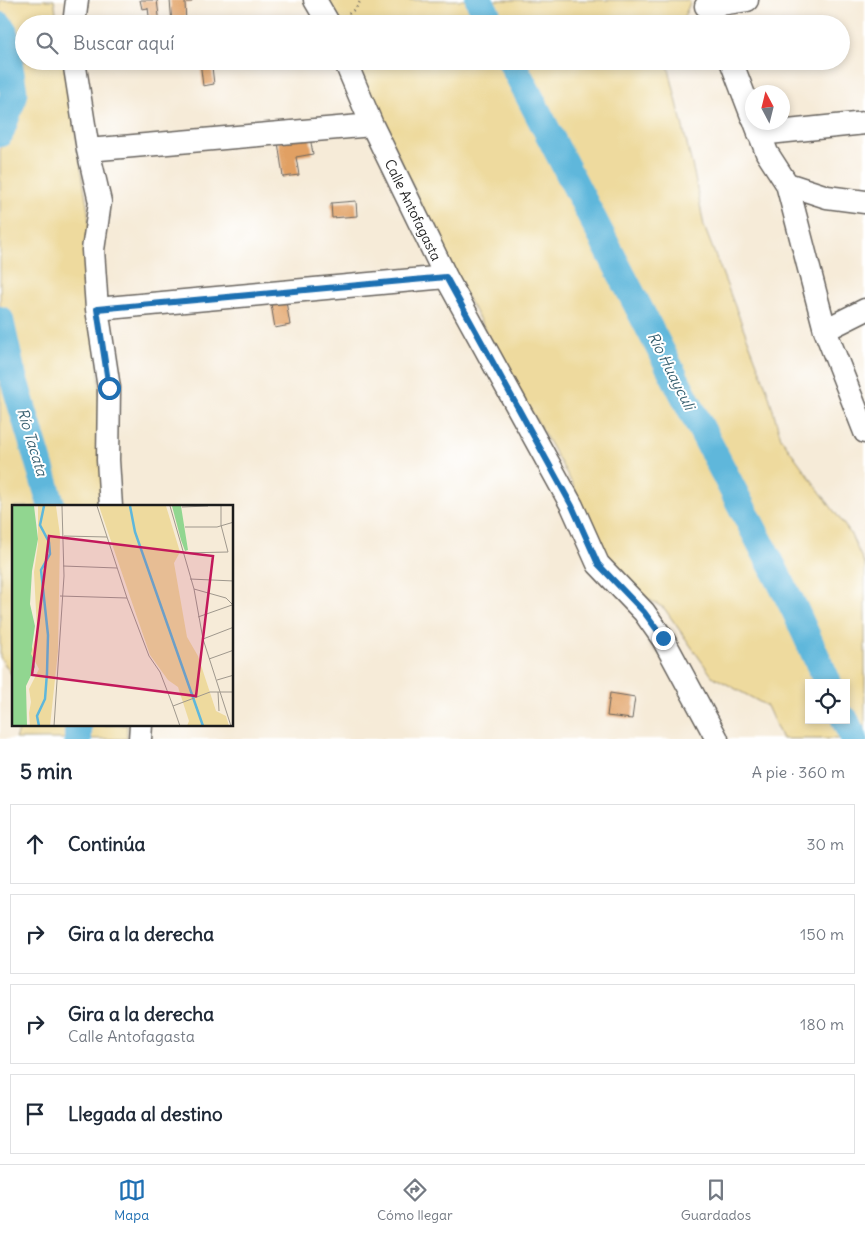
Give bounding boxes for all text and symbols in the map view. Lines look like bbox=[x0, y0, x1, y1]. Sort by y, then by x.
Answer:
search box bbox=[15, 15, 850, 70]
icon: search bbox=[33, 29, 61, 57]
text: Buscar aquí bbox=[73, 31, 174, 55]
north arrow bbox=[745, 85, 790, 130]
street label: Calle Antofagasta bbox=[381, 156, 445, 264]
water label: Río Huayculi bbox=[644, 329, 700, 414]
route start bbox=[98, 377, 121, 400]
water label: Río Tacata bbox=[13, 406, 52, 479]
inset map bbox=[12, 505, 234, 726]
route end bbox=[652, 627, 675, 650]
map controls bbox=[805, 679, 850, 724]
button: locate bbox=[805, 679, 850, 724]
text: 5 min bbox=[20, 758, 72, 785]
text: A pie · 360 m bbox=[752, 762, 845, 782]
icon: ahead bbox=[21, 830, 49, 858]
text: Continúa bbox=[68, 832, 145, 856]
text: 30 m bbox=[807, 834, 844, 854]
icon: right bbox=[21, 920, 49, 948]
text: Gira a la derecha bbox=[68, 922, 214, 946]
text: 150 m bbox=[800, 924, 844, 944]
text: Gira a la derecha bbox=[68, 1002, 214, 1026]
icon: right bbox=[21, 1010, 49, 1038]
text: 180 m bbox=[800, 1014, 844, 1034]
text: Calle Antofagasta bbox=[68, 1026, 195, 1046]
icon: arrive bbox=[21, 1100, 49, 1128]
text: Llegada al destino bbox=[68, 1102, 223, 1126]
tab: Mapa bbox=[114, 1176, 149, 1224]
tab: Cómo llegar bbox=[377, 1176, 453, 1224]
tab: Guardados bbox=[681, 1176, 751, 1224]

